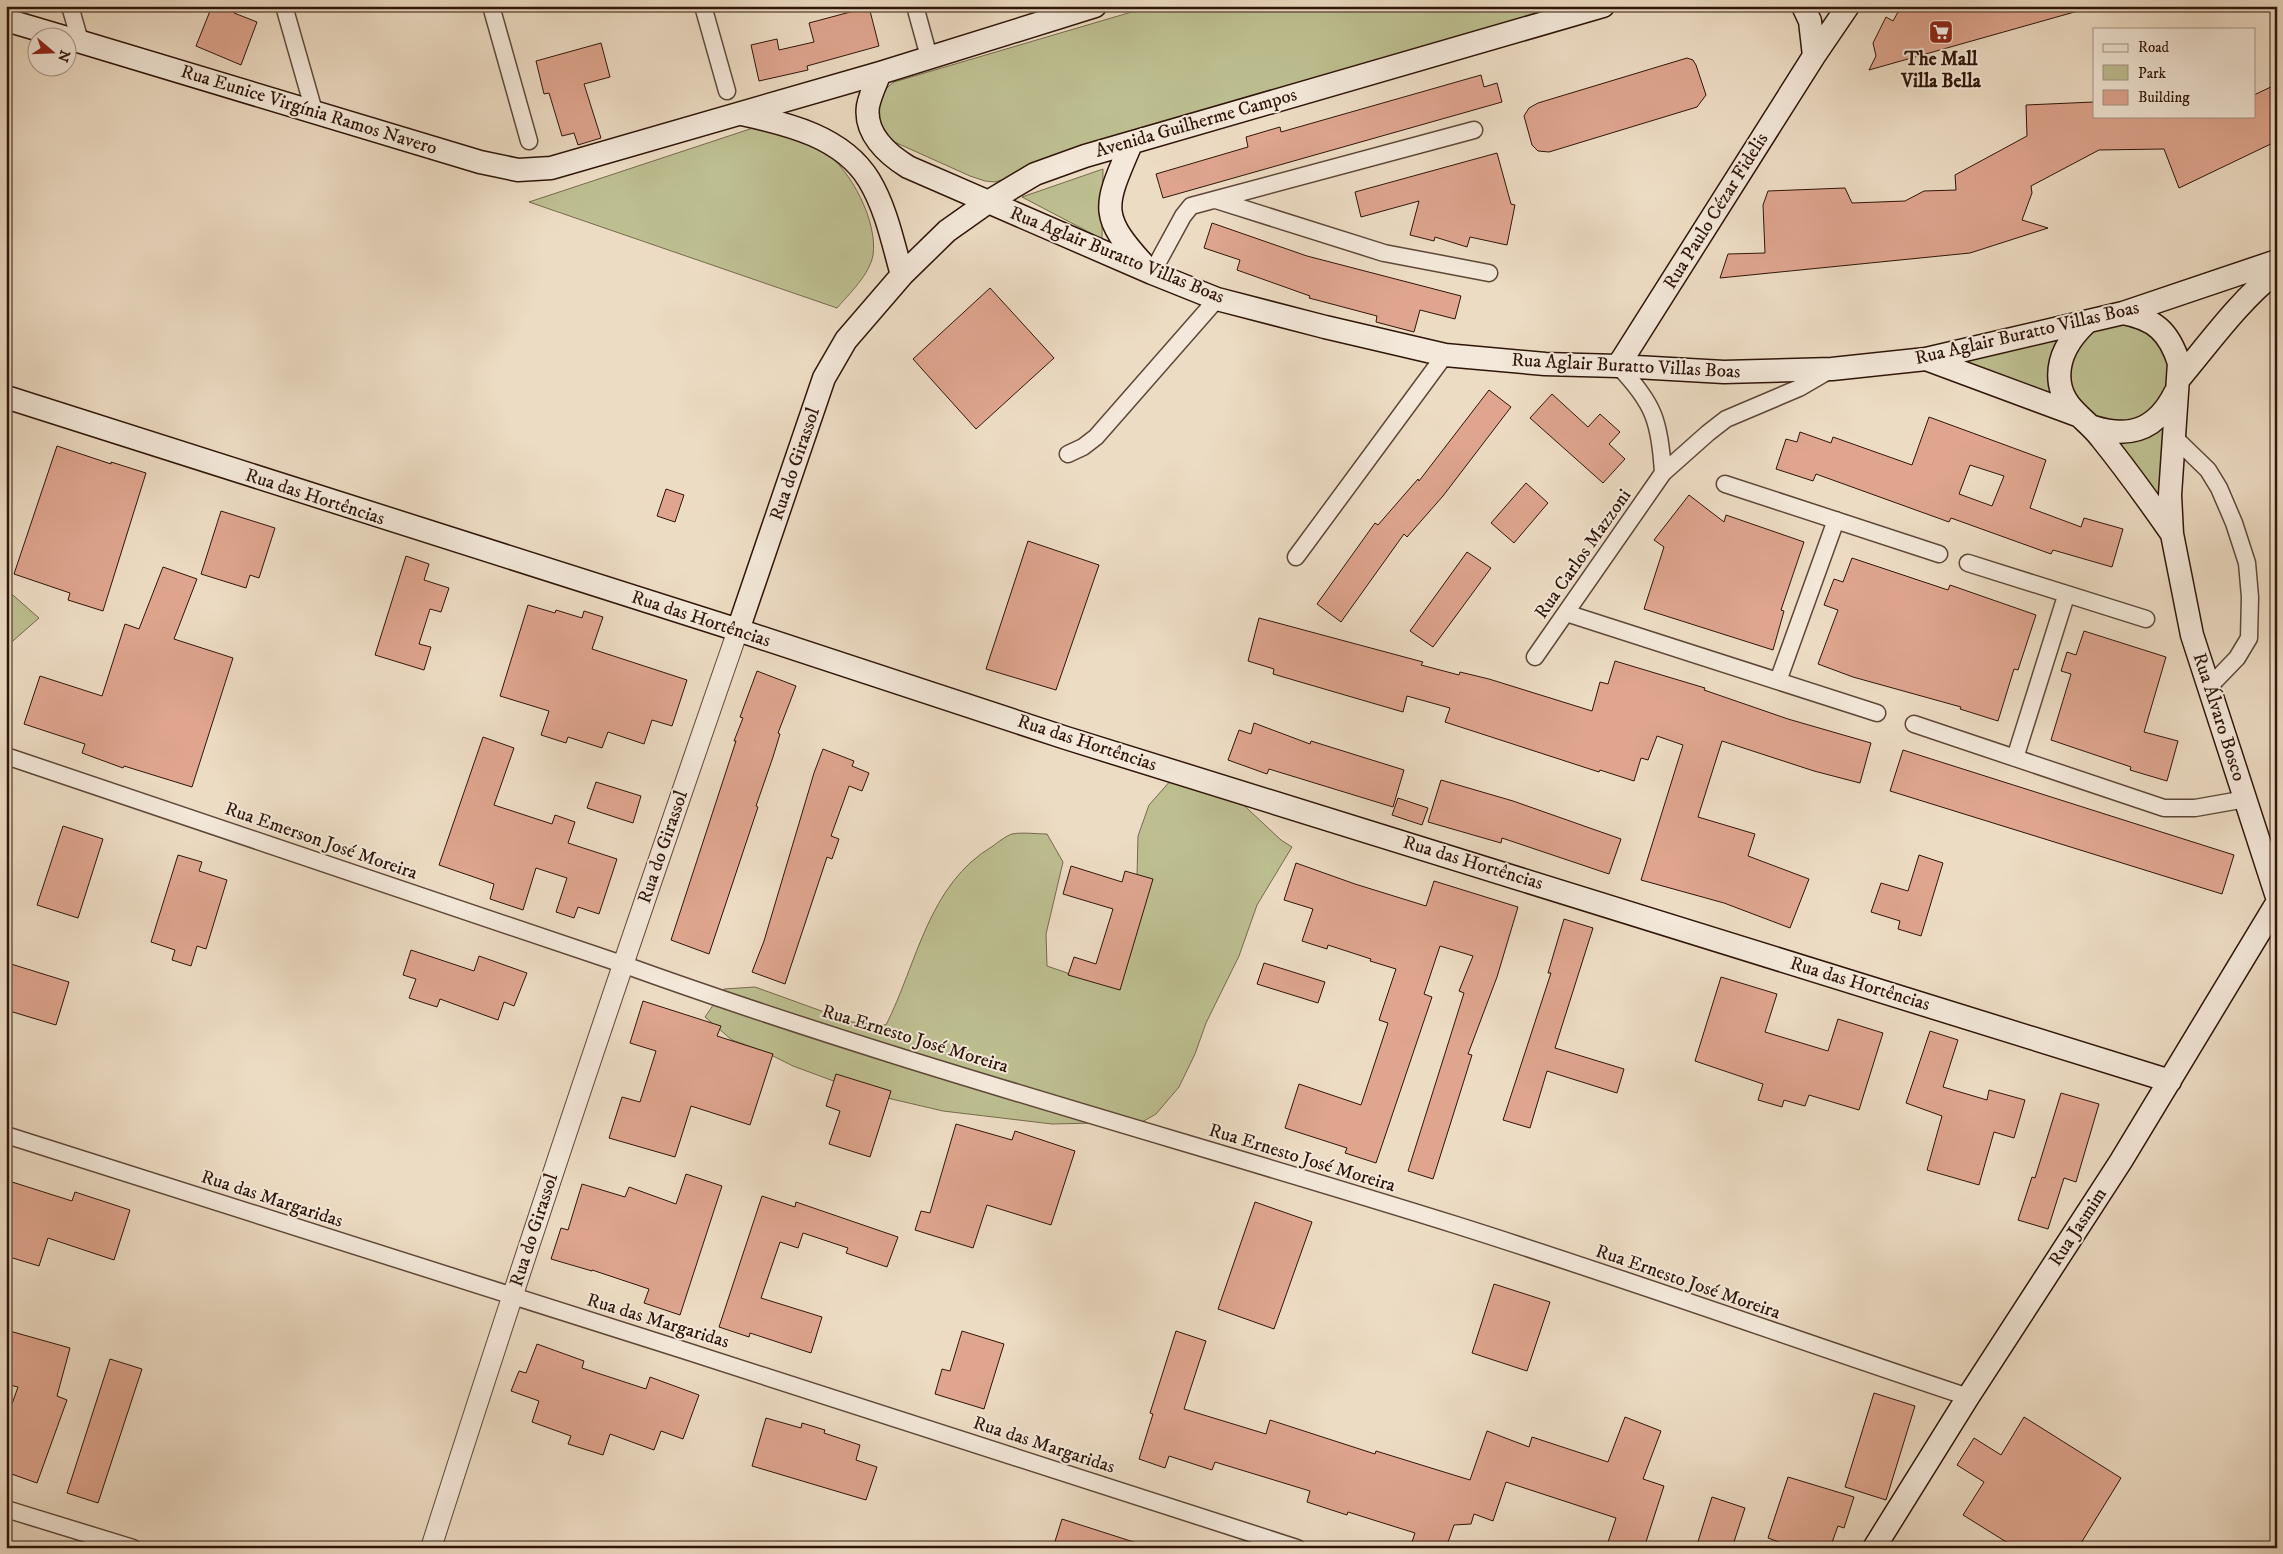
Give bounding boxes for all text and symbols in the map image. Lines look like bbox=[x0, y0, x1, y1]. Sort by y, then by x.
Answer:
supermarket icon: The Mall Villa Bella bbox=[1928, 19, 1954, 45]
north arrow bbox=[28, 28, 78, 78]
legend bbox=[2093, 28, 2256, 118]
text: Road bbox=[2138, 38, 2170, 57]
text: N bbox=[53, 48, 74, 65]
place label: The Mall Villa Bella bbox=[1900, 48, 1982, 93]
street label: Rua Eunice Virgínia Ramos Navero bbox=[178, 60, 440, 160]
text: Park bbox=[2138, 64, 2167, 83]
street label: Avenida Guilherme Campos bbox=[1093, 83, 1299, 163]
text: Building bbox=[2138, 88, 2190, 107]
street label: Rua Paulo Cézar Fidelis bbox=[1659, 129, 1773, 293]
street label: Rua Aglair Buratto Villas Boas bbox=[1006, 201, 1228, 309]
street label: Rua Aglair Buratto Villas Boas bbox=[1913, 296, 2141, 370]
street label: Rua Aglair Buratto Villas Boas bbox=[1511, 349, 1741, 383]
street label: Rua do Girassol bbox=[765, 404, 825, 523]
street label: Rua das Hortências bbox=[242, 464, 388, 530]
street label: Rua Carlos Mazzoni bbox=[1530, 485, 1636, 623]
street label: Rua das Hortências bbox=[628, 586, 774, 652]
street label: Rua Álvaro Bosco bbox=[2187, 649, 2252, 784]
street label: Rua das Hortências bbox=[1014, 710, 1160, 776]
street label: Rua do Girassol bbox=[633, 787, 693, 906]
street label: Rua Emerson José Moreira bbox=[222, 797, 420, 885]
street label: Rua das Hortências bbox=[1400, 831, 1546, 895]
street label: Rua das Hortências bbox=[1787, 952, 1933, 1016]
street label: Rua Ernesto José Moreira bbox=[819, 1000, 1011, 1078]
street label: Rua Ernesto José Moreira bbox=[1206, 1119, 1398, 1197]
street label: Rua das Margaridas bbox=[198, 1165, 346, 1233]
street label: Rua do Girassol bbox=[505, 1170, 563, 1289]
street label: Rua Jasmim bbox=[2044, 1183, 2112, 1271]
street label: Rua Ernesto José Moreira bbox=[1593, 1240, 1783, 1324]
street label: Rua das Margaridas bbox=[584, 1288, 732, 1354]
street label: Rua das Margaridas bbox=[970, 1411, 1118, 1479]

